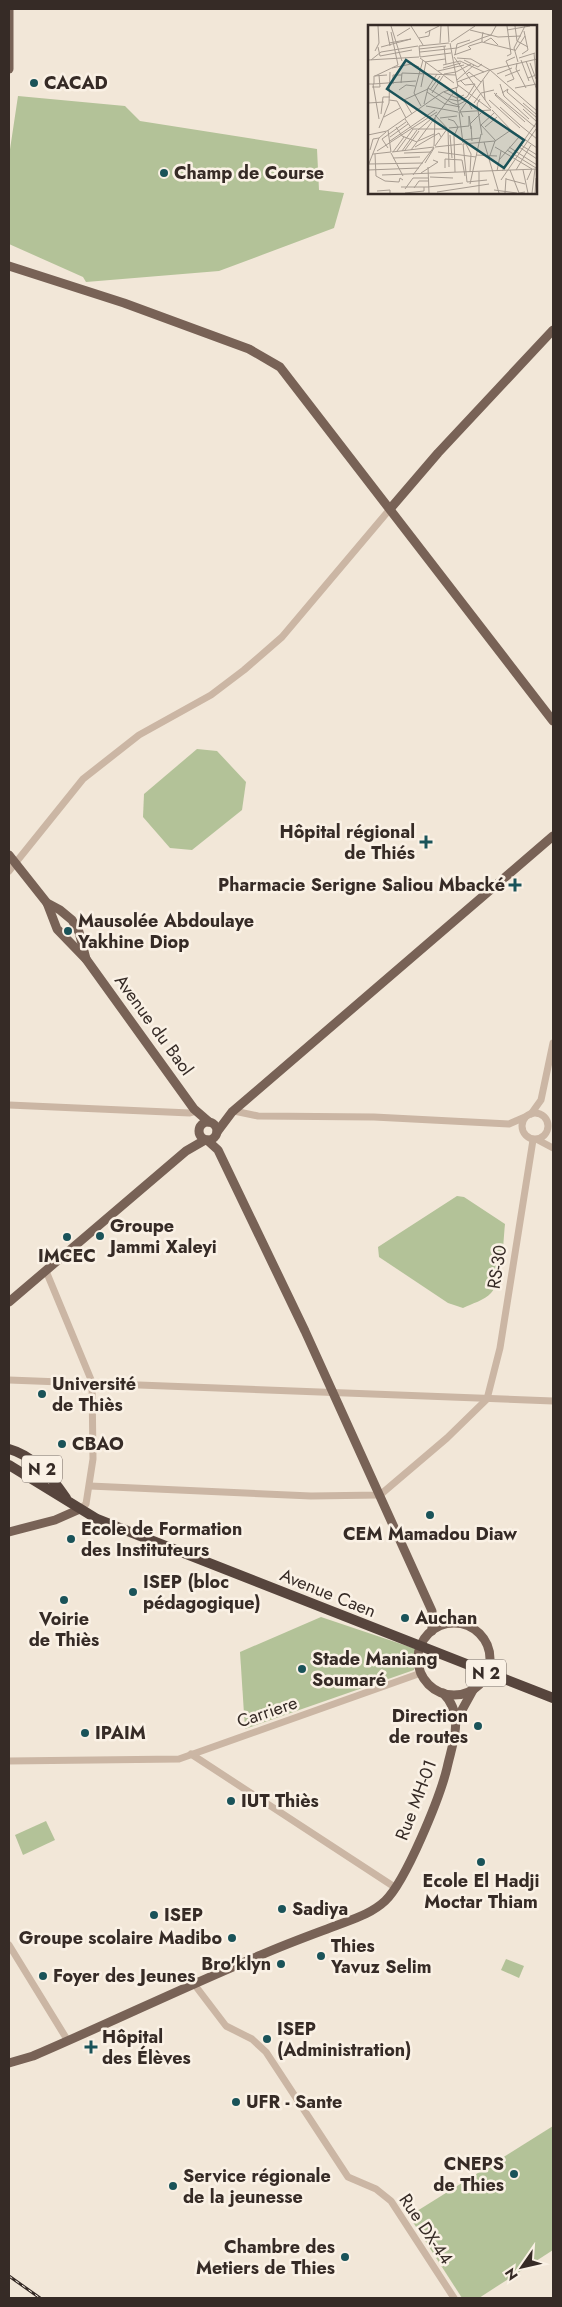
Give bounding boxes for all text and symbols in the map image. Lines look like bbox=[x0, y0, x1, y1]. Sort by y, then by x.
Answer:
inset map bbox=[368, 25, 537, 194]
place label: CACAD bbox=[44, 70, 108, 96]
marker: CACAD bbox=[28, 77, 40, 89]
place label: Champ de Course bbox=[174, 160, 324, 186]
marker: Champ de Course bbox=[158, 167, 170, 179]
place label: Hôpital régional de Thiés bbox=[280, 819, 415, 866]
marker: Hôpital régional de Thiés bbox=[419, 835, 433, 849]
place label: Pharmacie Serigne Saliou Mbacké bbox=[218, 872, 505, 898]
marker: Pharmacie Serigne Saliou Mbacké bbox=[509, 879, 521, 891]
place label: Mausolée Abdoulaye Yakhine Diop bbox=[77, 908, 254, 955]
marker: Mausolée Abdoulaye Yakhine Diop bbox=[62, 925, 74, 937]
street label: Avenue du Baol bbox=[108, 969, 200, 1081]
place label: Groupe Jammi Xaleyi bbox=[107, 1213, 217, 1260]
marker: Groupe Jammi Xaleyi bbox=[94, 1230, 106, 1242]
marker: IMCEC bbox=[61, 1231, 73, 1243]
place label: IMCEC bbox=[38, 1243, 96, 1269]
street label: RS-30 bbox=[481, 1243, 513, 1291]
place label: Université de Thiès bbox=[52, 1371, 136, 1418]
marker: Université de Thiès bbox=[36, 1388, 48, 1400]
place label: CBAO bbox=[72, 1431, 124, 1457]
marker: CBAO bbox=[56, 1438, 68, 1450]
road number: N 2 bbox=[22, 1456, 62, 1482]
marker: CEM Mamadou Diaw bbox=[424, 1509, 436, 1521]
place label: Ecole de Formation des Instituteurs bbox=[81, 1516, 242, 1563]
place label: CEM Mamadou Diaw bbox=[343, 1521, 517, 1547]
marker: Ecole de Formation des Instituteurs bbox=[65, 1533, 77, 1545]
street label: Avenue Caen bbox=[276, 1562, 380, 1624]
place label: ISEP (bloc pédagogique) bbox=[143, 1569, 261, 1616]
marker: ISEP (bloc pédagogique) bbox=[127, 1586, 139, 1598]
marker: Voirie de Thiès bbox=[58, 1594, 70, 1606]
place label: Auchan bbox=[414, 1605, 477, 1631]
place label: Voirie de Thiès bbox=[29, 1606, 99, 1653]
marker: Auchan bbox=[399, 1612, 411, 1624]
place label: Stade Maniang Soumaré bbox=[312, 1646, 438, 1693]
road number: N 2 bbox=[466, 1660, 506, 1686]
marker: Stade Maniang Soumaré bbox=[296, 1663, 308, 1675]
street label: Carriere bbox=[233, 1690, 301, 1734]
place label: Direction de routes bbox=[389, 1703, 468, 1750]
place label: IPAIM bbox=[95, 1720, 146, 1746]
marker: Direction de routes bbox=[472, 1720, 484, 1732]
marker: IPAIM bbox=[79, 1727, 91, 1739]
street label: Rue MH-01 bbox=[389, 1756, 443, 1844]
place label: IUT Thiès bbox=[241, 1788, 319, 1814]
marker: IUT Thiès bbox=[225, 1795, 237, 1807]
marker: Ecole El Hadji Moctar Thiam bbox=[475, 1856, 487, 1868]
place label: Ecole El Hadji Moctar Thiam bbox=[423, 1868, 539, 1915]
place label: Sadiya bbox=[292, 1896, 348, 1922]
place label: ISEP bbox=[164, 1902, 203, 1928]
marker: Sadiya bbox=[276, 1903, 288, 1915]
marker: ISEP bbox=[148, 1909, 160, 1921]
place label: Groupe scolaire Madibo bbox=[19, 1925, 222, 1951]
marker: Groupe scolaire Madibo bbox=[226, 1932, 238, 1944]
place label: Thies Yavuz Selim bbox=[330, 1933, 431, 1980]
marker: Thies Yavuz Selim bbox=[315, 1950, 327, 1962]
place label: Bro'klyn bbox=[201, 1951, 271, 1977]
marker: Bro'klyn bbox=[275, 1958, 287, 1970]
place label: Foyer des Jeunes bbox=[53, 1963, 196, 1989]
marker: Foyer des Jeunes bbox=[37, 1970, 49, 1982]
place label: ISEP (Administration) bbox=[277, 2016, 411, 2063]
place label: Hôpital des Élèves bbox=[102, 2024, 191, 2071]
marker: ISEP (Administration) bbox=[261, 2033, 273, 2045]
marker: Hôpital des Élèves bbox=[84, 2040, 98, 2054]
place label: UFR - Sante bbox=[246, 2089, 342, 2115]
marker: UFR - Sante bbox=[230, 2096, 242, 2108]
place label: CNEPS de Thies bbox=[433, 2151, 504, 2198]
place label: Service régionale de la jeunesse bbox=[183, 2163, 331, 2210]
marker: CNEPS de Thies bbox=[508, 2168, 520, 2180]
marker: Service régionale de la jeunesse bbox=[167, 2180, 179, 2192]
street label: Rue DX-44 bbox=[393, 2188, 459, 2270]
place label: Chambre des Metiers de Thies bbox=[196, 2234, 335, 2281]
north arrow bbox=[497, 2242, 547, 2292]
marker: Chambre des Metiers de Thies bbox=[339, 2251, 351, 2263]
text: N bbox=[500, 2264, 523, 2284]

